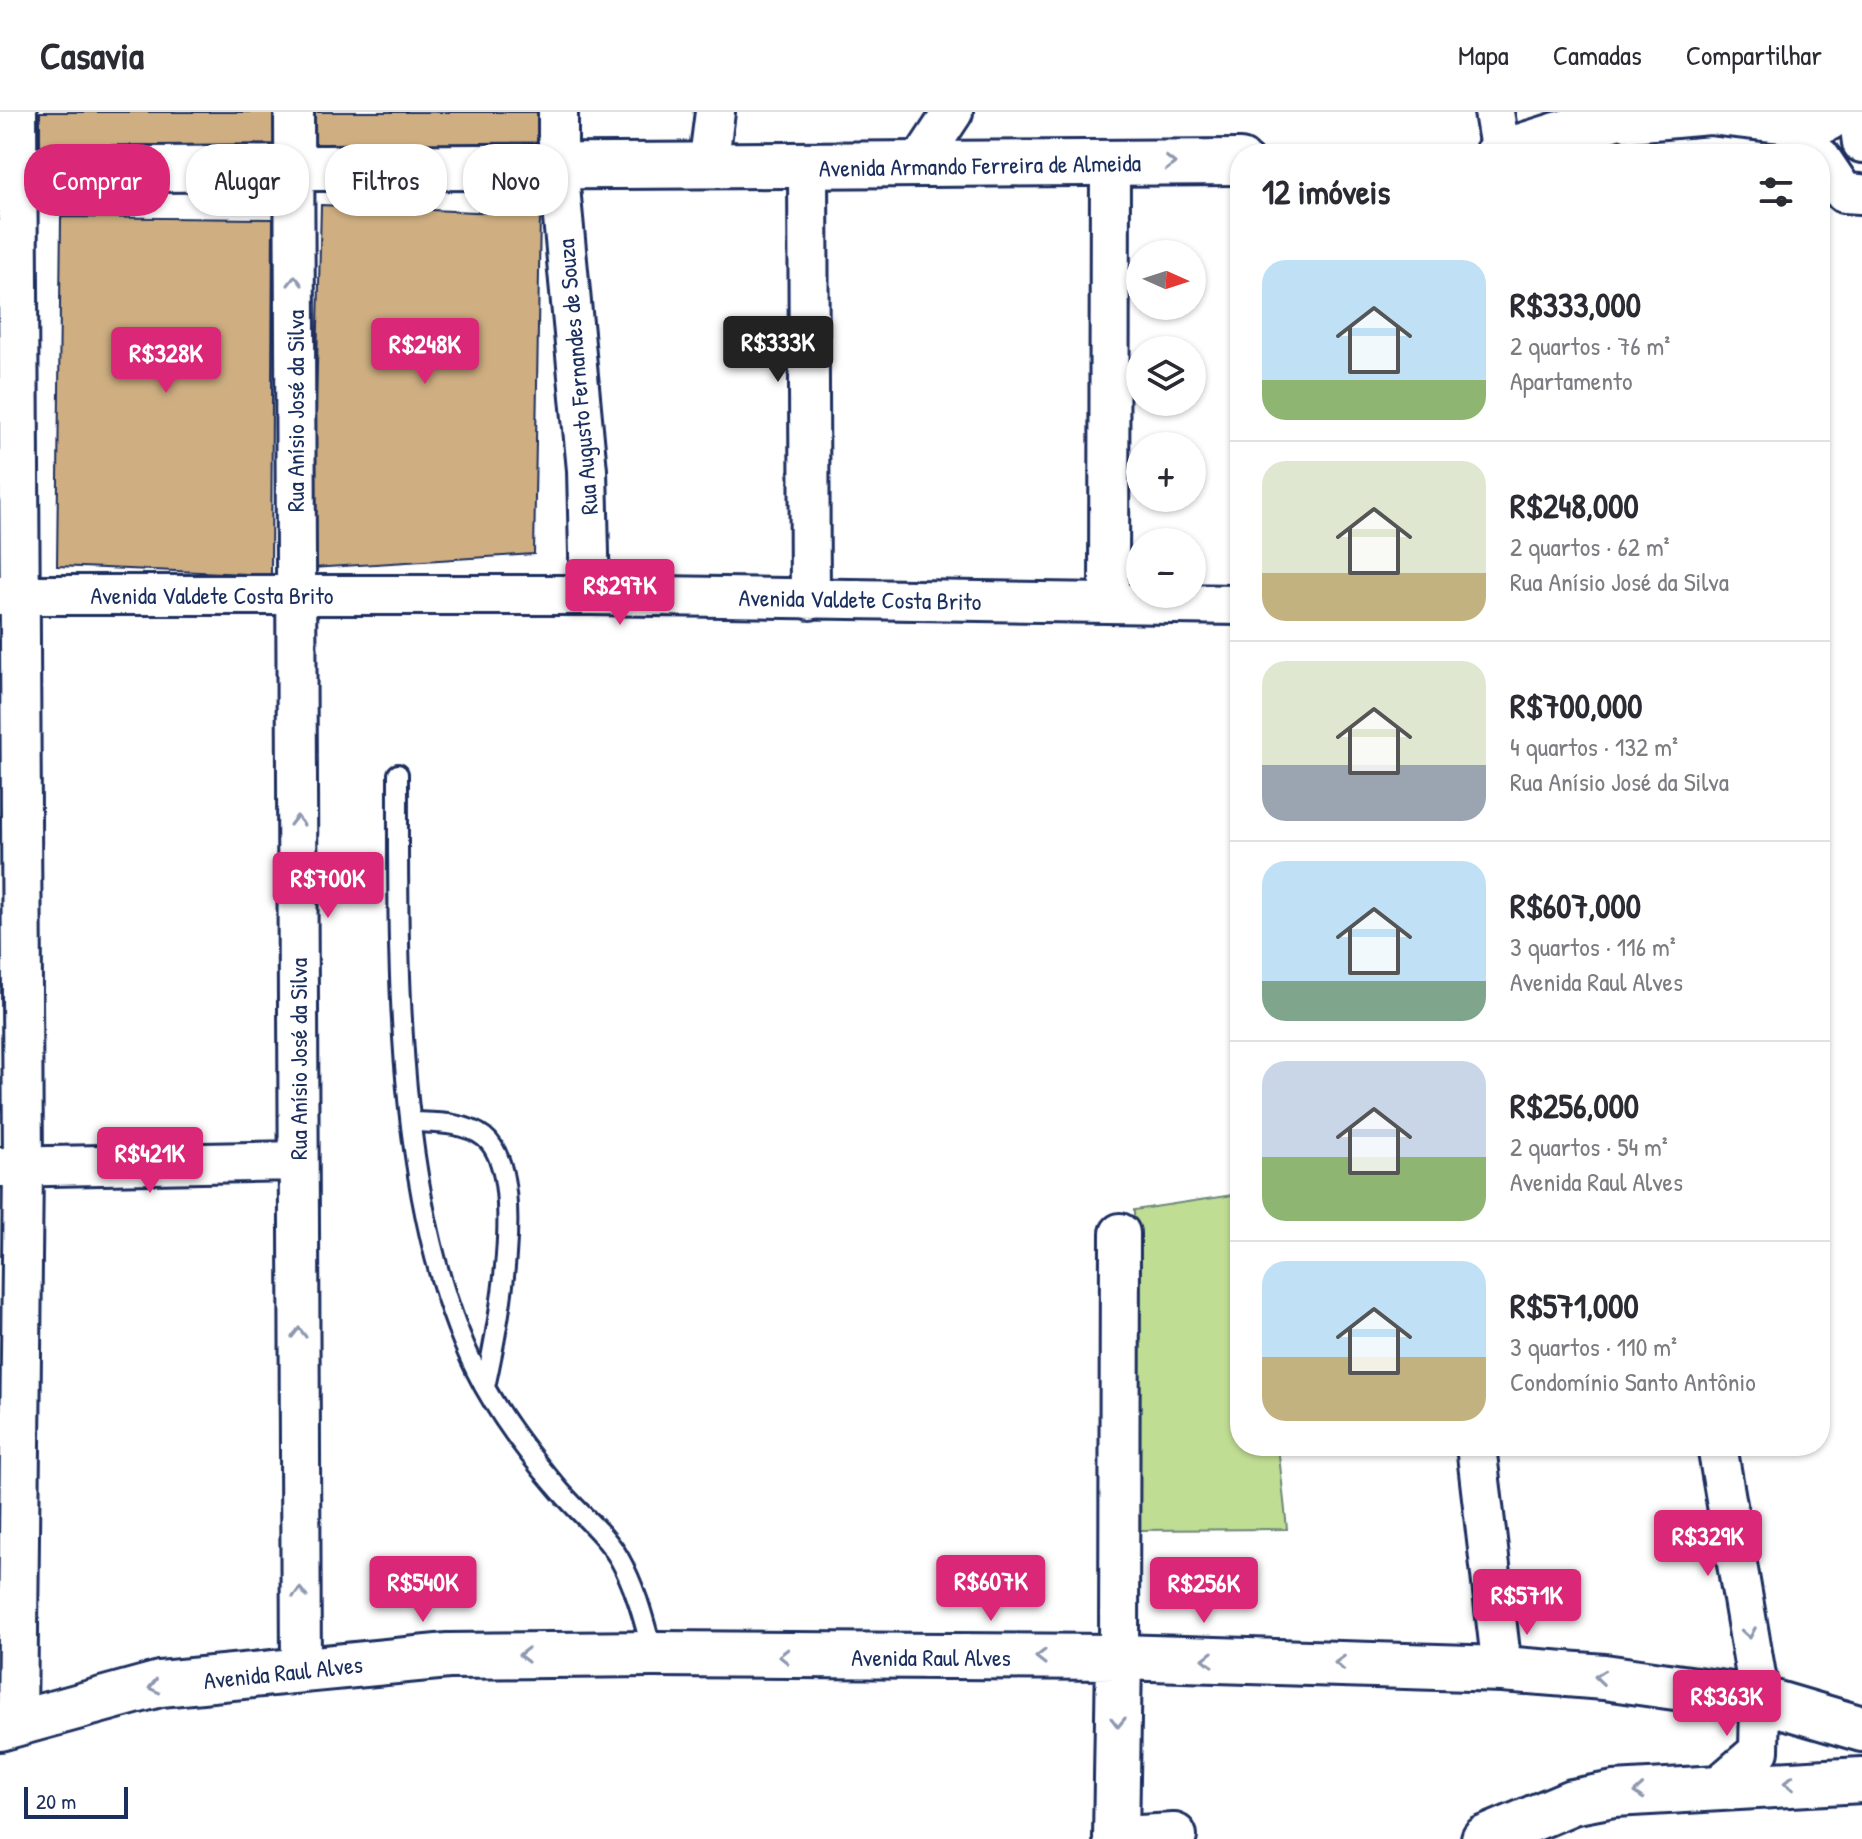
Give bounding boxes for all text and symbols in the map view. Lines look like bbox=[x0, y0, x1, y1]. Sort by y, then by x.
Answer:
text: Casavia bbox=[40, 29, 144, 81]
text: Mapa bbox=[1458, 36, 1509, 74]
text: Camadas bbox=[1553, 36, 1642, 74]
text: Compartilhar bbox=[1686, 36, 1822, 74]
chip: Comprar bbox=[24, 144, 170, 216]
chip: Alugar bbox=[186, 144, 309, 216]
chip: Filtros bbox=[325, 144, 447, 216]
chip: Novo bbox=[463, 144, 568, 216]
street label: Avenida Armando Ferreira de Almeida bbox=[819, 146, 1141, 184]
one-way arrow bbox=[1164, 154, 1177, 172]
text: 12 imóveis bbox=[1262, 169, 1390, 215]
icon: filters bbox=[1754, 170, 1798, 214]
street label: Rua Augusto Fernandes de Souza bbox=[549, 238, 605, 516]
north arrow bbox=[1126, 240, 1206, 320]
map controls bbox=[1126, 240, 1206, 608]
one-way arrow bbox=[286, 274, 304, 287]
text: R$333,000 bbox=[1510, 282, 1641, 328]
icon: home bbox=[1326, 292, 1422, 388]
street label: Rua Anísio José da Silva bbox=[279, 310, 311, 512]
pin: R$333K bbox=[713, 316, 843, 384]
pin: R$248K bbox=[360, 318, 490, 386]
text: R$333K bbox=[741, 324, 815, 359]
text: R$248K bbox=[389, 326, 461, 361]
pin: R$328K bbox=[101, 327, 231, 395]
text: 2 quartos · 76 m² bbox=[1510, 328, 1670, 363]
text: R$328K bbox=[129, 335, 203, 370]
button: layers bbox=[1126, 336, 1206, 416]
text: Apartamento bbox=[1510, 363, 1632, 398]
button: + bbox=[1126, 432, 1206, 512]
text: R$248,000 bbox=[1510, 483, 1639, 529]
icon: home bbox=[1326, 493, 1422, 589]
button: − bbox=[1126, 528, 1206, 608]
text: 2 quartos · 62 m² bbox=[1510, 529, 1670, 564]
pin: R$297K bbox=[555, 559, 685, 627]
text: Rua Anísio José da Silva bbox=[1510, 564, 1729, 599]
text: R$297K bbox=[583, 567, 657, 602]
street label: Avenida Valdete Costa Brito bbox=[91, 579, 334, 611]
street label: Avenida Valdete Costa Brito bbox=[738, 581, 982, 617]
text: R$700,000 bbox=[1510, 683, 1643, 729]
icon: home bbox=[1326, 693, 1422, 789]
text: 4 quartos · 132 m² bbox=[1510, 729, 1678, 764]
text: Rua Anísio José da Silva bbox=[1510, 764, 1729, 799]
one-way arrow bbox=[288, 814, 306, 827]
pin: R$700K bbox=[263, 852, 393, 920]
text: R$700K bbox=[291, 860, 365, 895]
text: R$607,000 bbox=[1510, 883, 1641, 929]
icon: home bbox=[1326, 893, 1422, 989]
text: 3 quartos · 116 m² bbox=[1510, 929, 1676, 964]
street label: Rua Anísio José da Silva bbox=[282, 958, 314, 1160]
text: Avenida Raul Alves bbox=[1510, 964, 1683, 999]
text: R$256,000 bbox=[1510, 1083, 1639, 1129]
icon: home bbox=[1326, 1093, 1422, 1189]
pin: R$421K bbox=[85, 1127, 215, 1195]
text: 2 quartos · 54 m² bbox=[1510, 1129, 1668, 1164]
text: R$421K bbox=[115, 1135, 185, 1170]
text: Avenida Raul Alves bbox=[1510, 1164, 1683, 1199]
text: R$571,000 bbox=[1510, 1283, 1639, 1329]
icon: home bbox=[1326, 1293, 1422, 1389]
one-way arrow bbox=[290, 1326, 308, 1339]
text: 3 quartos · 110 m² bbox=[1510, 1329, 1677, 1364]
text: Condomínio Santo Antônio bbox=[1510, 1364, 1756, 1399]
pin: R$329K bbox=[1643, 1510, 1773, 1578]
text: R$329K bbox=[1672, 1518, 1744, 1553]
pin: R$607K bbox=[926, 1555, 1056, 1623]
pin: R$540K bbox=[358, 1556, 488, 1624]
pin: R$256K bbox=[1139, 1557, 1269, 1625]
text: R$607K bbox=[954, 1563, 1028, 1598]
text: R$540K bbox=[388, 1564, 458, 1599]
text: R$256K bbox=[1168, 1565, 1240, 1600]
pin: R$571K bbox=[1462, 1569, 1592, 1637]
text: R$571K bbox=[1491, 1577, 1563, 1612]
one-way arrow bbox=[291, 1586, 309, 1599]
one-way arrow bbox=[1740, 1627, 1757, 1640]
street label: Avenida Raul Alves bbox=[851, 1641, 1011, 1673]
one-way arrow bbox=[517, 1646, 530, 1664]
street label: Avenida Raul Alves bbox=[202, 1648, 364, 1696]
one-way arrow bbox=[777, 1648, 790, 1665]
one-way arrow bbox=[1034, 1648, 1047, 1666]
one-way arrow bbox=[1201, 1650, 1214, 1668]
one-way arrow bbox=[1333, 1654, 1346, 1671]
one-way arrow bbox=[1593, 1668, 1606, 1685]
pin: R$363K bbox=[1662, 1670, 1792, 1738]
one-way arrow bbox=[148, 1678, 161, 1695]
text: R$363K bbox=[1691, 1678, 1763, 1713]
one-way arrow bbox=[1110, 1716, 1127, 1729]
one-way arrow bbox=[1782, 1774, 1795, 1791]
scale bar bbox=[24, 1783, 128, 1819]
one-way arrow bbox=[1632, 1783, 1645, 1800]
text: 20 m bbox=[36, 1786, 76, 1816]

